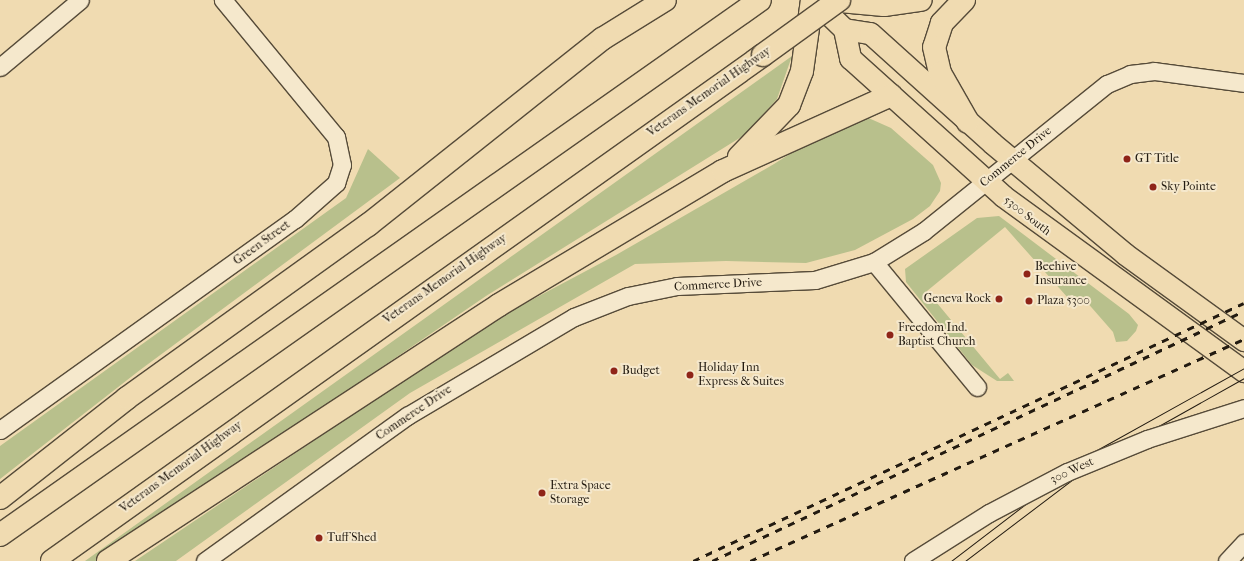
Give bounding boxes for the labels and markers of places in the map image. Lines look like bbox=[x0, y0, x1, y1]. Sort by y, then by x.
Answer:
place label: GT Title bbox=[1135, 152, 1179, 166]
marker: GT Title bbox=[1122, 154, 1132, 164]
place label: Sky Pointe bbox=[1161, 180, 1216, 194]
marker: Sky Pointe bbox=[1148, 182, 1158, 192]
place label: Beehive Insurance bbox=[1035, 260, 1087, 288]
marker: Beehive Insurance bbox=[1022, 269, 1032, 279]
place label: Geneva Rock bbox=[924, 292, 991, 306]
marker: Geneva Rock bbox=[994, 294, 1004, 304]
place label: Plaza 5300 bbox=[1037, 294, 1090, 308]
marker: Plaza 5300 bbox=[1024, 296, 1034, 306]
place label: Freedom Ind. Baptist Church bbox=[898, 321, 975, 349]
marker: Freedom Ind. Baptist Church bbox=[885, 330, 895, 340]
place label: Holiday Inn Express & Suites bbox=[698, 361, 784, 389]
place label: Budget bbox=[622, 364, 660, 378]
marker: Budget bbox=[609, 366, 619, 376]
marker: Holiday Inn Express & Suites bbox=[685, 370, 695, 380]
place label: Extra Space Storage bbox=[550, 479, 611, 507]
marker: Extra Space Storage bbox=[537, 488, 547, 498]
place label: Tuff Shed bbox=[327, 531, 377, 545]
marker: Tuff Shed bbox=[314, 533, 324, 543]

